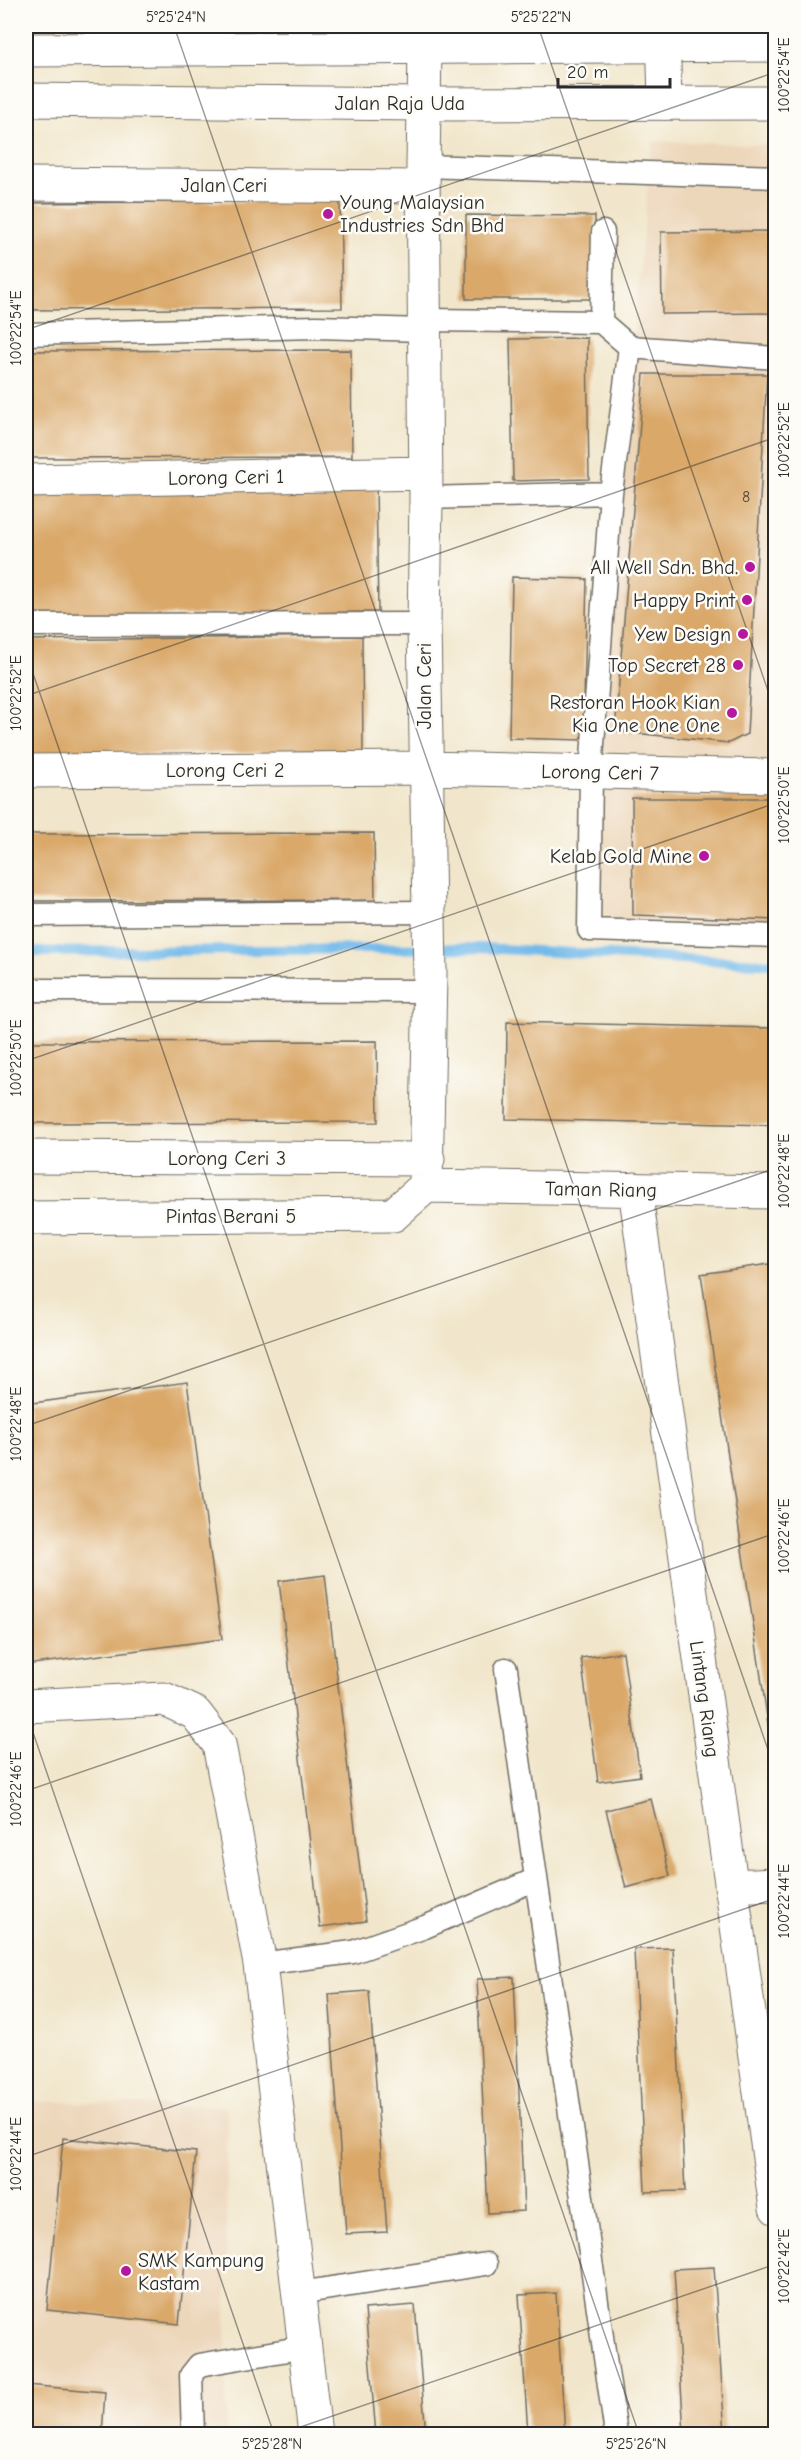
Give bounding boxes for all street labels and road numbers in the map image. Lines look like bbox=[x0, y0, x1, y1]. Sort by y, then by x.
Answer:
street label: Jalan Raja Uda bbox=[335, 92, 465, 115]
street label: Jalan Ceri bbox=[181, 174, 267, 197]
street label: Lorong Ceri 1 bbox=[168, 465, 284, 490]
street label: Jalan Ceri bbox=[413, 643, 436, 729]
street label: Lorong Ceri 2 bbox=[166, 759, 284, 782]
street label: Lorong Ceri 7 bbox=[541, 760, 660, 785]
street label: Lorong Ceri 3 bbox=[168, 1147, 286, 1170]
street label: Taman Riang bbox=[545, 1177, 657, 1202]
street label: Pintas Berani 5 bbox=[166, 1205, 296, 1228]
street label: Lintang Riang bbox=[685, 1639, 724, 1759]

